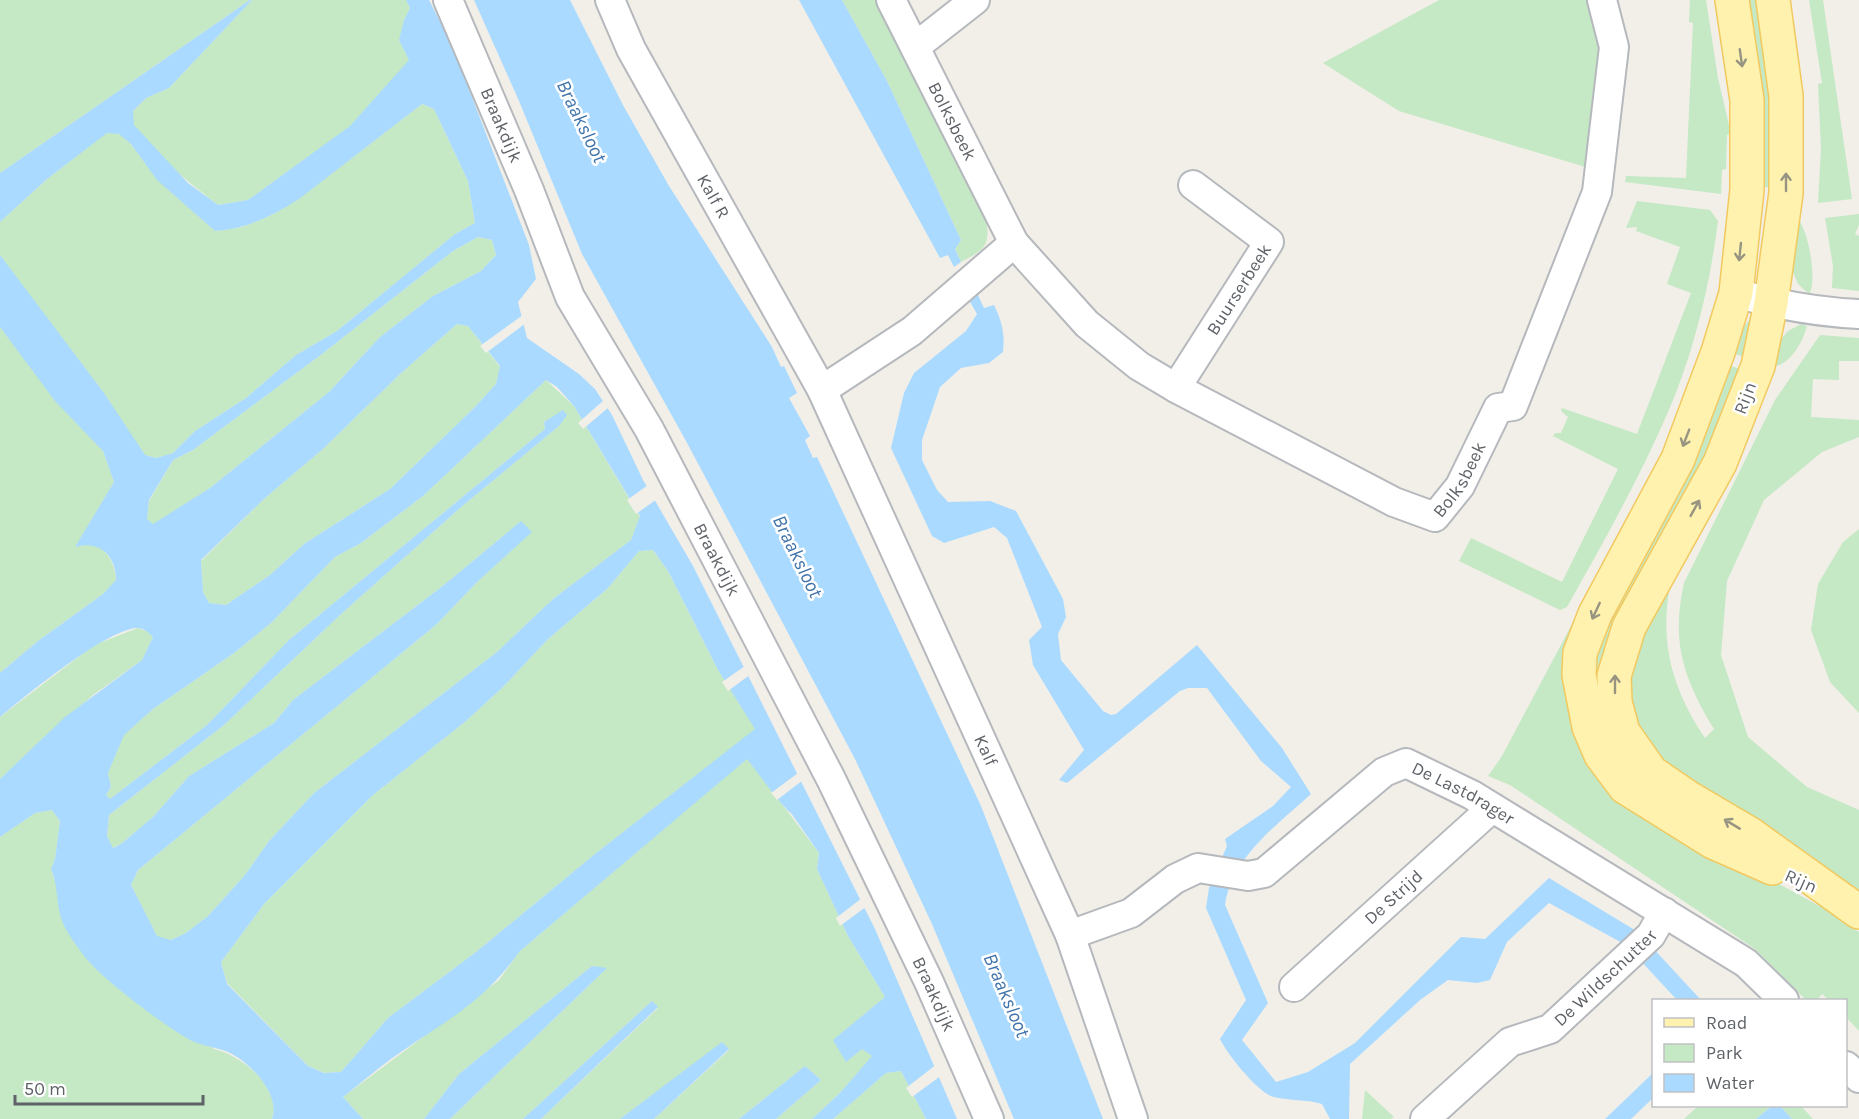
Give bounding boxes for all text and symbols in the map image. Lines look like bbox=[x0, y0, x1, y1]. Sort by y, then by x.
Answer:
one-way arrow bbox=[1735, 47, 1746, 67]
water label: Braaksloot bbox=[552, 76, 612, 167]
street label: Bolksbeek bbox=[923, 78, 981, 164]
street label: Braakdijk bbox=[476, 84, 527, 166]
street label: Kalf R bbox=[692, 170, 735, 222]
one-way arrow bbox=[1780, 172, 1792, 192]
street label: Buurserbeek bbox=[1202, 240, 1276, 339]
one-way arrow bbox=[1734, 242, 1745, 261]
street label: Rijn bbox=[1729, 379, 1761, 417]
one-way arrow bbox=[1679, 429, 1690, 447]
street label: Bolksbeek bbox=[1428, 438, 1491, 522]
one-way arrow bbox=[1689, 500, 1701, 517]
water label: Braaksloot bbox=[768, 511, 828, 602]
street label: Braakdijk bbox=[689, 519, 745, 600]
one-way arrow bbox=[1590, 602, 1602, 620]
one-way arrow bbox=[1609, 674, 1621, 694]
street label: Kalf bbox=[969, 731, 1003, 770]
street label: De Lastdrager bbox=[1408, 757, 1519, 830]
one-way arrow bbox=[1724, 818, 1742, 829]
street label: Rijn bbox=[1781, 864, 1821, 898]
street label: De Strijd bbox=[1360, 865, 1427, 929]
street label: De Wildschutter bbox=[1549, 926, 1663, 1031]
water label: Braaksloot bbox=[979, 950, 1035, 1041]
street label: Braakdijk bbox=[908, 953, 960, 1035]
legend bbox=[1652, 999, 1847, 1107]
text: Road bbox=[1706, 1012, 1747, 1034]
text: Park bbox=[1706, 1042, 1743, 1064]
scale bar bbox=[15, 1068, 202, 1106]
text: Water bbox=[1706, 1072, 1754, 1094]
text: 50 m bbox=[24, 1078, 66, 1100]

